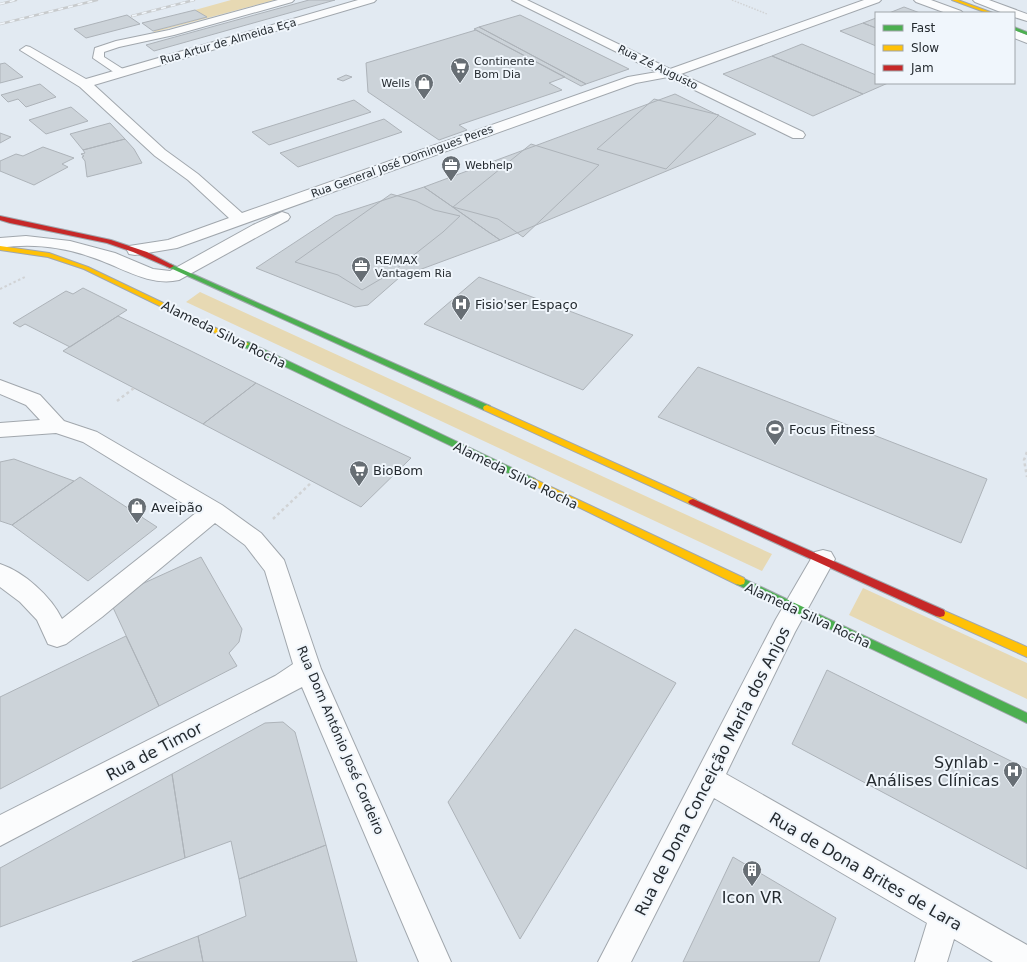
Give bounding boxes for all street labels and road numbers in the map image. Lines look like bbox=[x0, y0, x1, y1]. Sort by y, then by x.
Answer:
street label: Rua Artur de Almeida Eça bbox=[159, 16, 298, 67]
street label: Rua Zé Augusto bbox=[616, 42, 700, 93]
street label: Rua General José Domingues Peres bbox=[309, 122, 495, 201]
street label: Alameda Silva Rocha bbox=[159, 298, 288, 371]
street label: Alameda Silva Rocha bbox=[451, 439, 580, 512]
street label: Alameda Silva Rocha bbox=[743, 580, 873, 651]
street label: Rua de Dona Conceição Maria dos Anjos bbox=[631, 624, 794, 919]
street label: Rua Dom António José Cordeiro bbox=[294, 644, 387, 837]
street label: Rua de Timor bbox=[103, 718, 206, 785]
street label: Rua de Dona Brites de Lara bbox=[766, 808, 965, 935]

